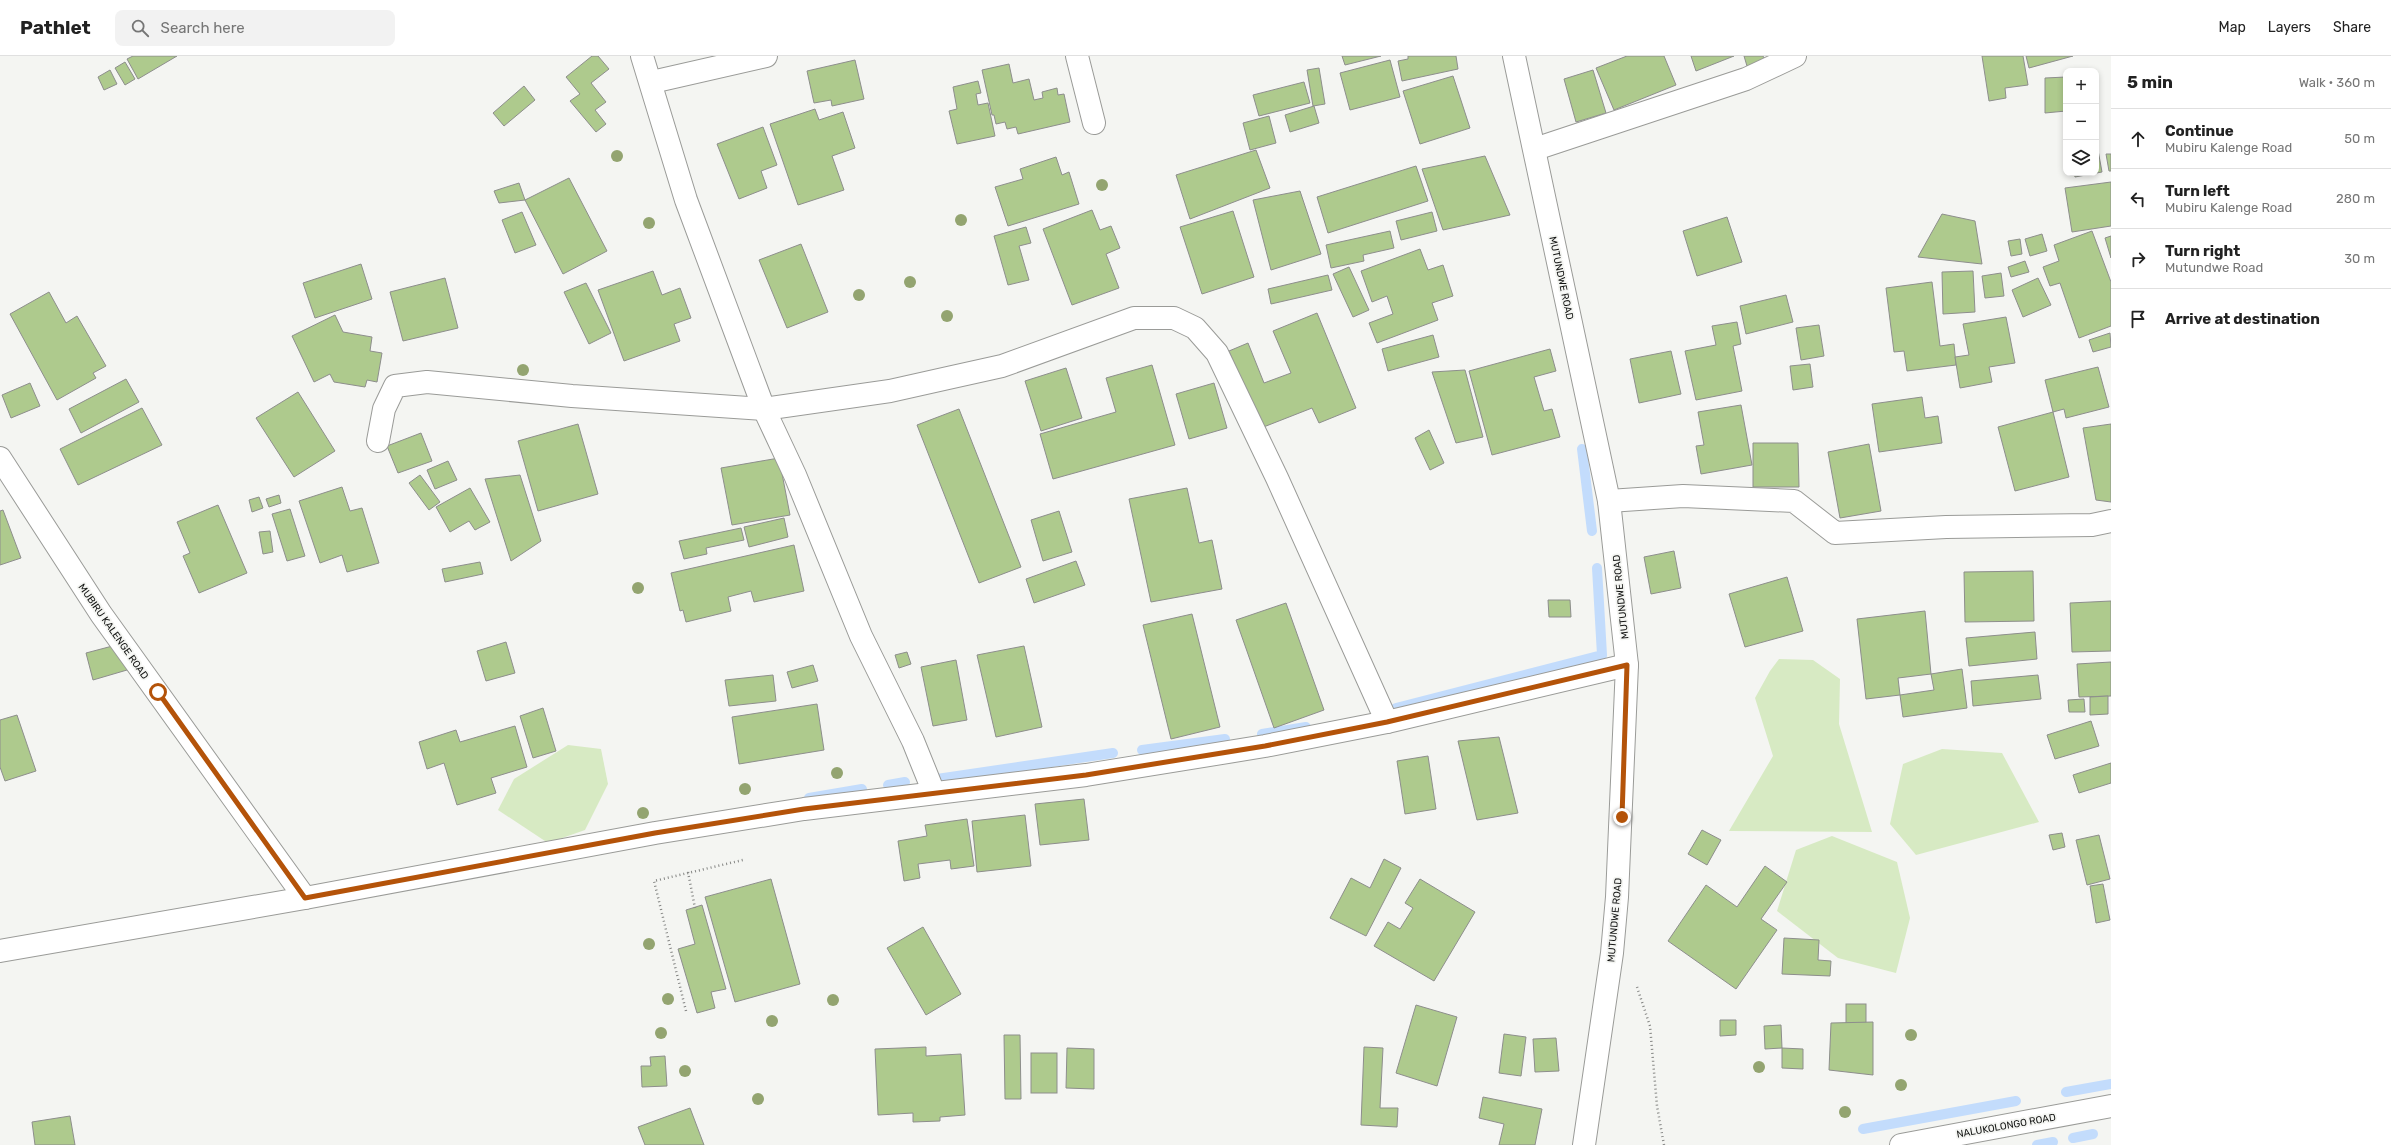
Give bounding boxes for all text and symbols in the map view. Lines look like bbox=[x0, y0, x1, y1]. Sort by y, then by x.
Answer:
search box bbox=[115, 10, 395, 46]
text: Pathlet bbox=[20, 16, 91, 39]
icon: search bbox=[129, 17, 151, 39]
text: Search here bbox=[161, 19, 245, 37]
text: Map bbox=[2219, 19, 2246, 36]
text: Layers bbox=[2268, 19, 2311, 36]
text: Share bbox=[2333, 19, 2371, 36]
map controls bbox=[2063, 68, 2099, 176]
button: + bbox=[2063, 68, 2099, 104]
text: 5 min bbox=[2127, 72, 2173, 92]
text: Walk · 360 m bbox=[2299, 75, 2375, 90]
button: − bbox=[2063, 104, 2099, 140]
text: Continue bbox=[2165, 122, 2234, 140]
icon: ahead bbox=[2127, 128, 2149, 150]
text: 50 m bbox=[2344, 131, 2375, 146]
button: layers bbox=[2063, 140, 2099, 176]
text: Mubiru Kalenge Road bbox=[2165, 140, 2292, 155]
text: Turn left bbox=[2165, 182, 2230, 200]
icon: left bbox=[2127, 188, 2149, 210]
text: 280 m bbox=[2336, 191, 2375, 206]
text: Mubiru Kalenge Road bbox=[2165, 200, 2292, 215]
street label: MUTUNDWE ROAD bbox=[1546, 235, 1576, 321]
text: Turn right bbox=[2165, 242, 2240, 260]
icon: right bbox=[2127, 248, 2149, 270]
text: 30 m bbox=[2344, 251, 2375, 266]
text: Mutundwe Road bbox=[2165, 260, 2263, 275]
icon: arrive bbox=[2127, 308, 2149, 330]
text: Arrive at destination bbox=[2165, 310, 2320, 328]
street label: MUTUNDWE ROAD bbox=[1611, 554, 1631, 640]
street label: MUBIRU KALENGE ROAD bbox=[76, 582, 151, 682]
route start bbox=[149, 683, 167, 701]
route end bbox=[1613, 808, 1631, 826]
street label: MUTUNDWE ROAD bbox=[1605, 877, 1625, 963]
street label: NALUKOLONGO ROAD bbox=[1956, 1111, 2057, 1141]

